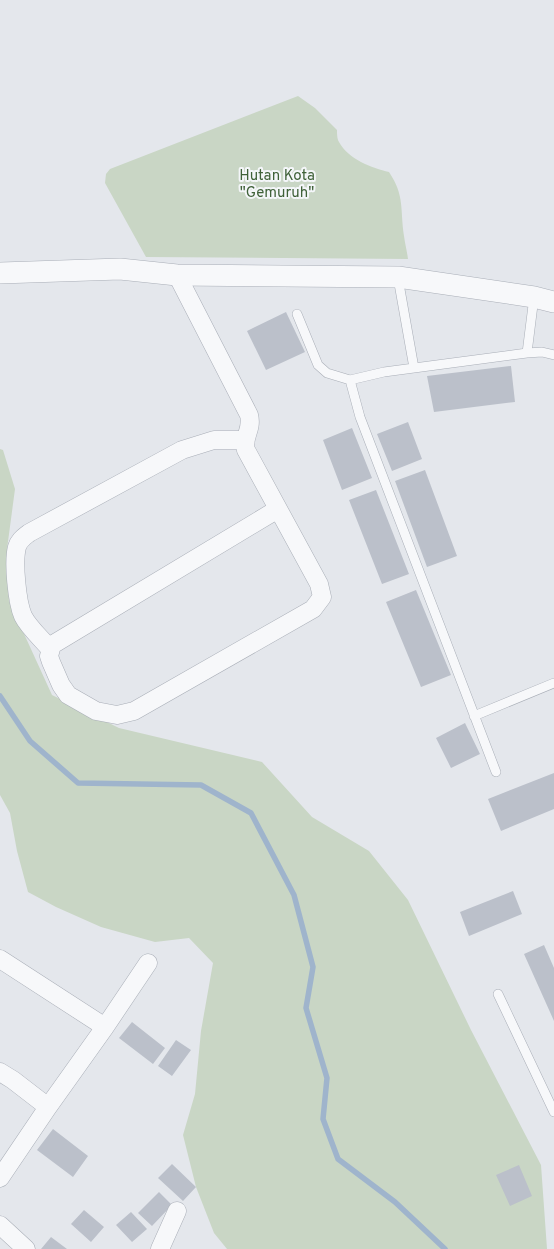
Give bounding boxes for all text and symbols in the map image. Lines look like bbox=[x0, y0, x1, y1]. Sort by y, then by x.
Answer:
park label: Hutan Kota "Gemuruh" bbox=[239, 167, 315, 203]

